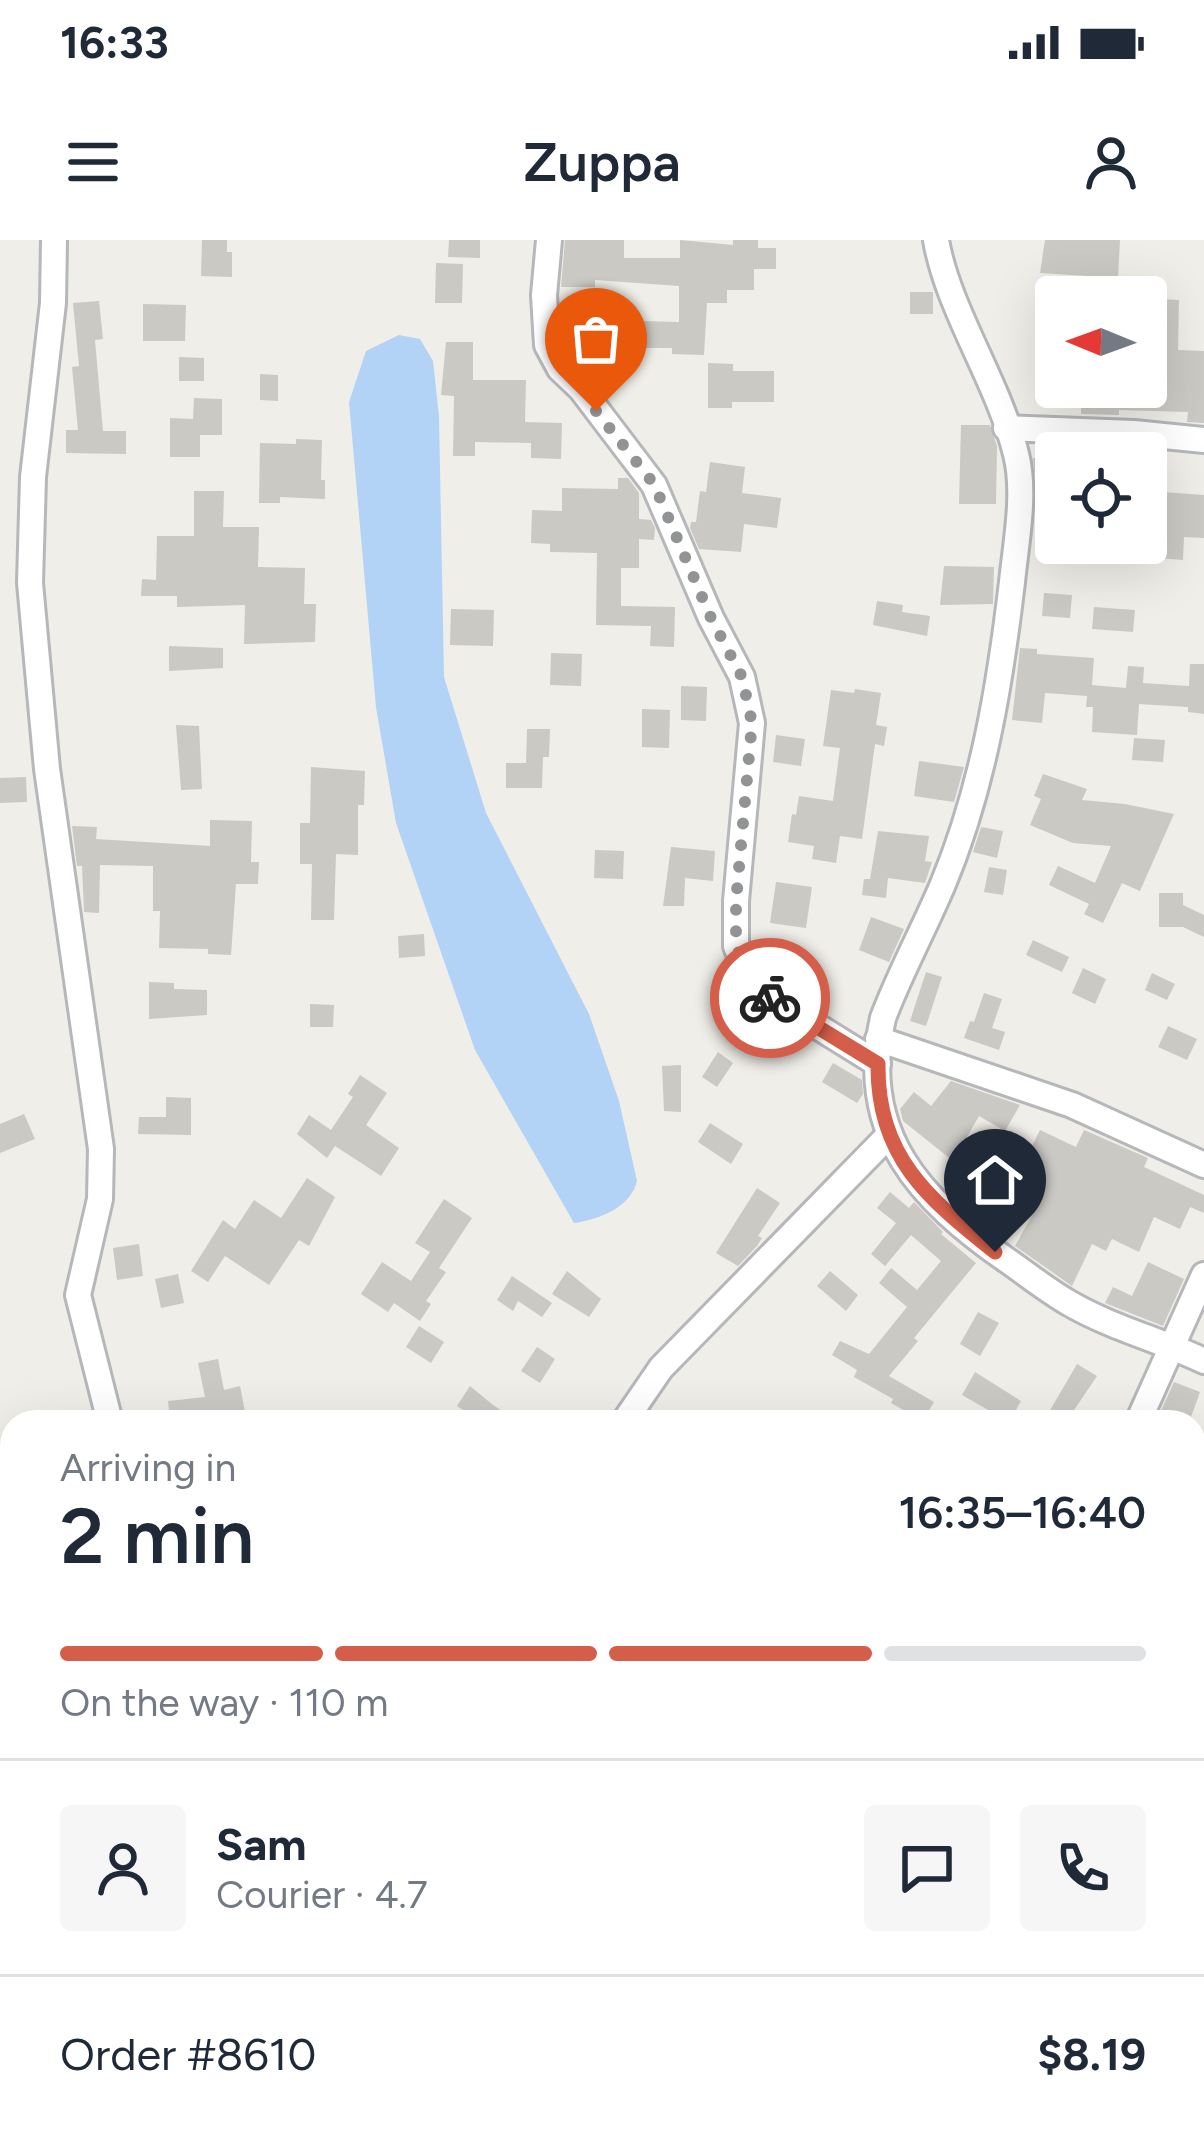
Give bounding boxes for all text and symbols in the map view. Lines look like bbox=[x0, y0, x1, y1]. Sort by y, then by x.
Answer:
text: 16:33 bbox=[60, 15, 169, 69]
icon: menu bbox=[60, 129, 126, 195]
icon: person bbox=[1078, 129, 1144, 195]
text: Zuppa bbox=[523, 130, 681, 195]
north arrow bbox=[1035, 276, 1167, 408]
map controls bbox=[1035, 276, 1167, 564]
pin bbox=[545, 288, 647, 411]
icon: bag bbox=[563, 306, 629, 372]
button: locate bbox=[1035, 432, 1167, 564]
courier bbox=[710, 938, 830, 1058]
icon: bike bbox=[737, 965, 803, 1031]
pin bbox=[944, 1129, 1046, 1252]
icon: home bbox=[962, 1147, 1028, 1213]
text: Arriving in bbox=[60, 1444, 236, 1491]
text: 16:35–16:40 bbox=[898, 1485, 1146, 1539]
text: 2 min bbox=[60, 1489, 254, 1583]
text: On the way · 110 m bbox=[60, 1679, 389, 1726]
button: person bbox=[60, 1805, 186, 1931]
button: chat bbox=[864, 1805, 990, 1931]
button: phone bbox=[1020, 1805, 1146, 1931]
text: Sam bbox=[216, 1817, 307, 1871]
text: Courier · 4.7 bbox=[216, 1871, 428, 1918]
text: Order #8610 bbox=[60, 2027, 316, 2081]
text: $8.19 bbox=[1037, 2027, 1146, 2081]

